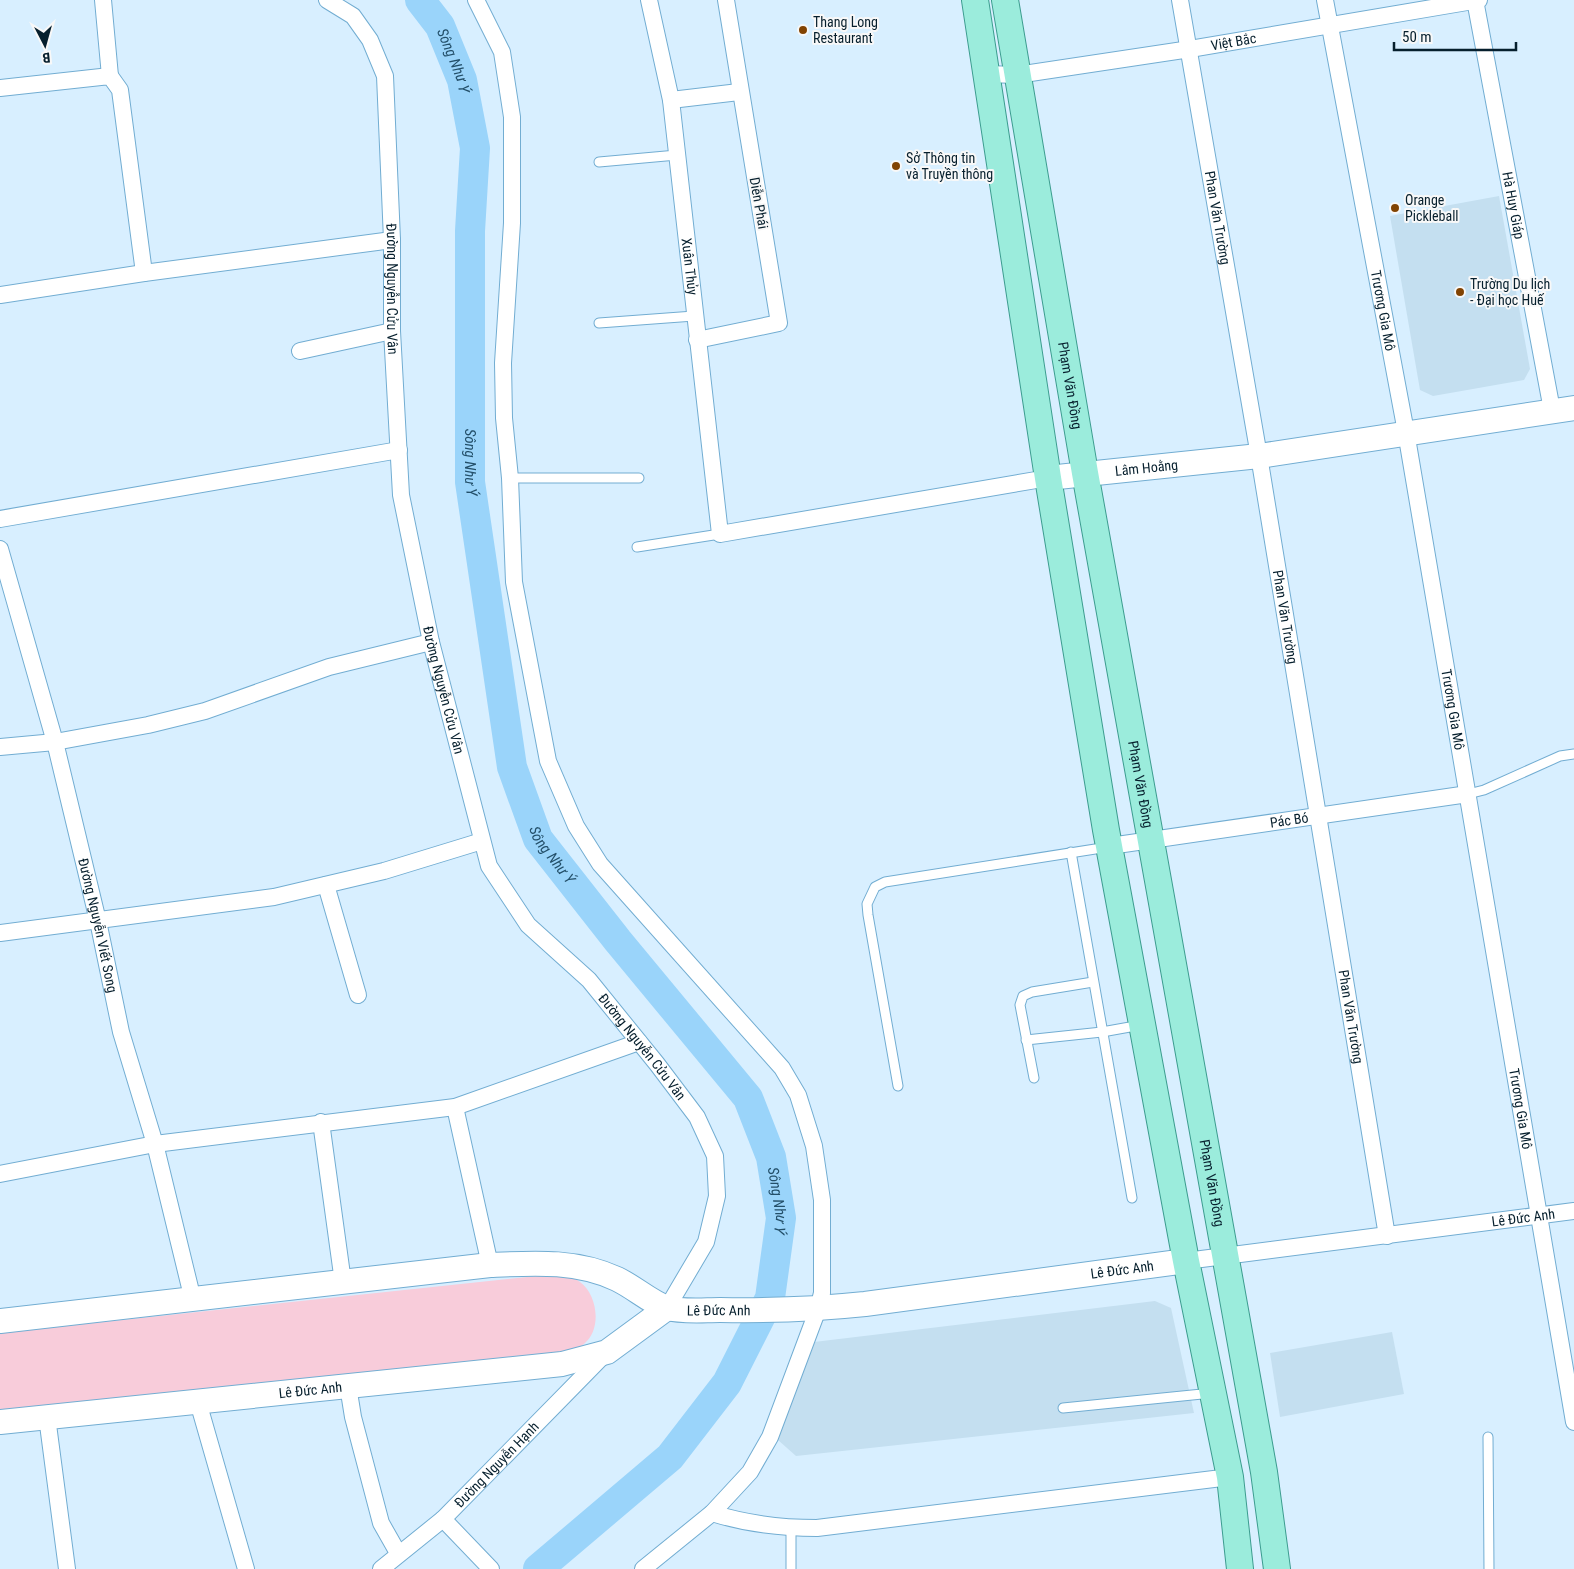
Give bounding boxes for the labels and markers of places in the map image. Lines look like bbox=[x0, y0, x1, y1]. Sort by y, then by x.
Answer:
place label: Thang Long Restaurant bbox=[813, 14, 878, 46]
marker: Thang Long Restaurant bbox=[797, 24, 809, 36]
place label: Sở Thông tin và Truyền thông bbox=[906, 150, 993, 182]
marker: Sở Thông tin và Truyền thông bbox=[890, 160, 902, 172]
place label: Orange Pickleball bbox=[1405, 192, 1459, 224]
marker: Orange Pickleball bbox=[1389, 202, 1401, 214]
place label: Trường Du lịch - Đại học Huế bbox=[1470, 276, 1550, 308]
marker: Trường Du lịch - Đại học Huế bbox=[1454, 286, 1466, 298]

